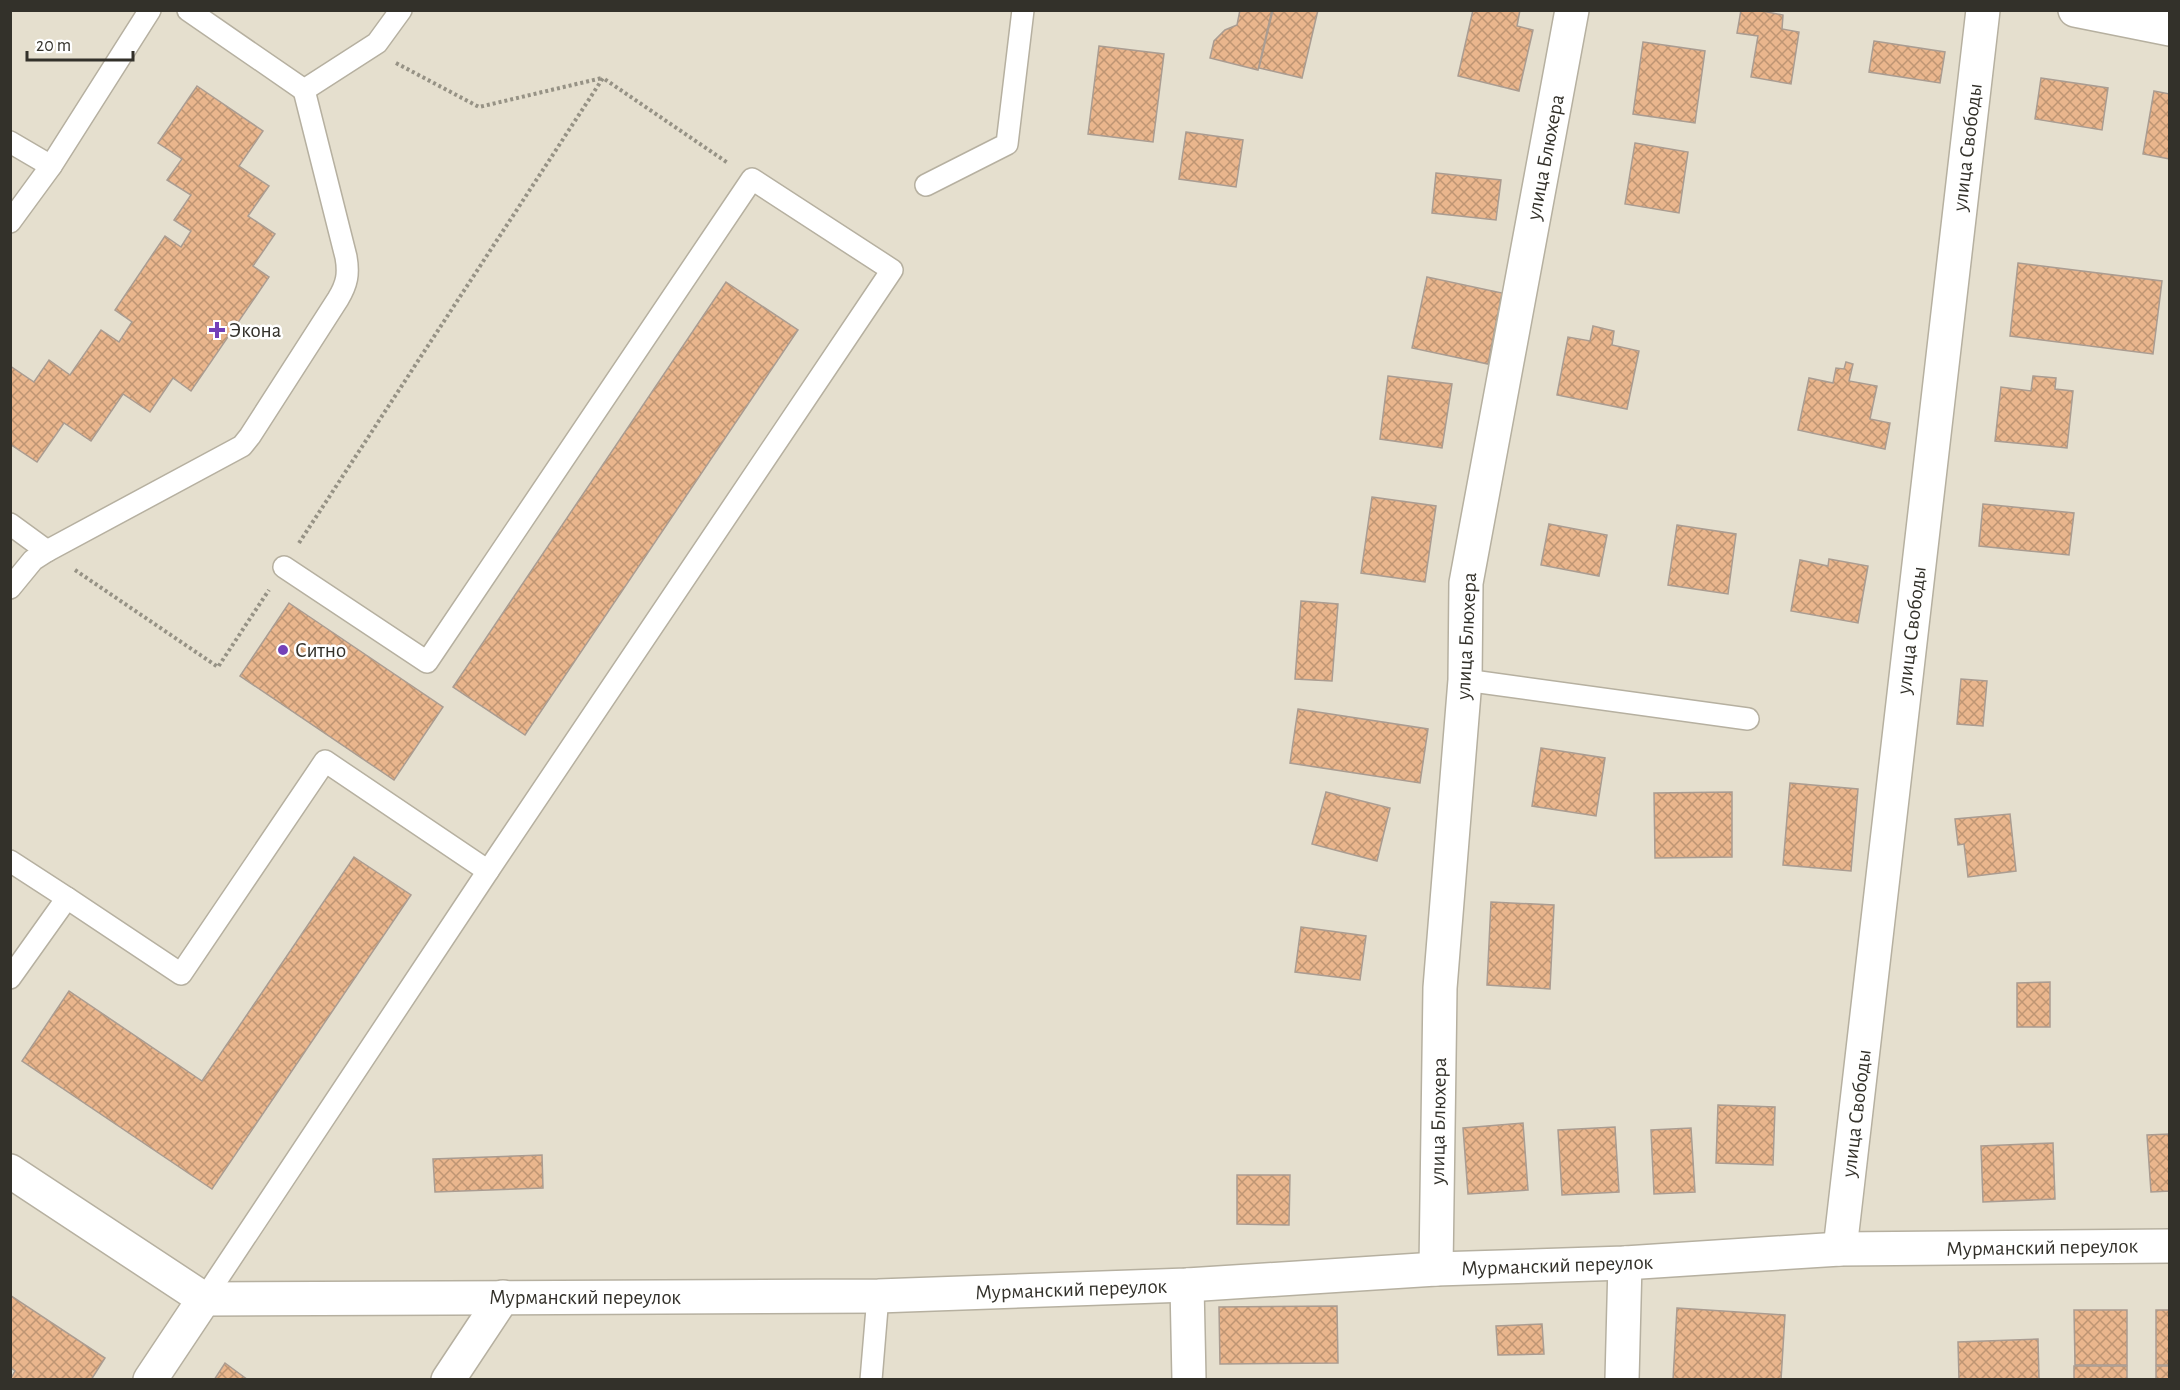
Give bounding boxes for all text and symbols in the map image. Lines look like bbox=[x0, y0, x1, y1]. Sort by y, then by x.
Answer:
scale bar bbox=[27, 24, 134, 62]
text: 20 m bbox=[36, 37, 71, 55]
street label: улица Свободы bbox=[1949, 82, 1986, 213]
street label: улица Блюхера bbox=[1523, 92, 1568, 223]
place label: Экона bbox=[229, 320, 282, 341]
marker: Экона bbox=[210, 323, 224, 337]
street label: улица Свободы bbox=[1893, 565, 1930, 696]
street label: улица Блюхера bbox=[1453, 571, 1480, 701]
place label: Ситно bbox=[295, 640, 346, 661]
marker: Ситно bbox=[276, 643, 290, 657]
street label: улица Свободы bbox=[1838, 1048, 1875, 1179]
street label: улица Блюхера bbox=[1427, 1057, 1450, 1186]
street label: Мурманский переулок bbox=[1946, 1235, 2139, 1260]
street label: Мурманский переулок bbox=[1461, 1252, 1654, 1279]
street label: Мурманский переулок bbox=[975, 1276, 1168, 1303]
street label: Мурманский переулок bbox=[489, 1287, 681, 1308]

